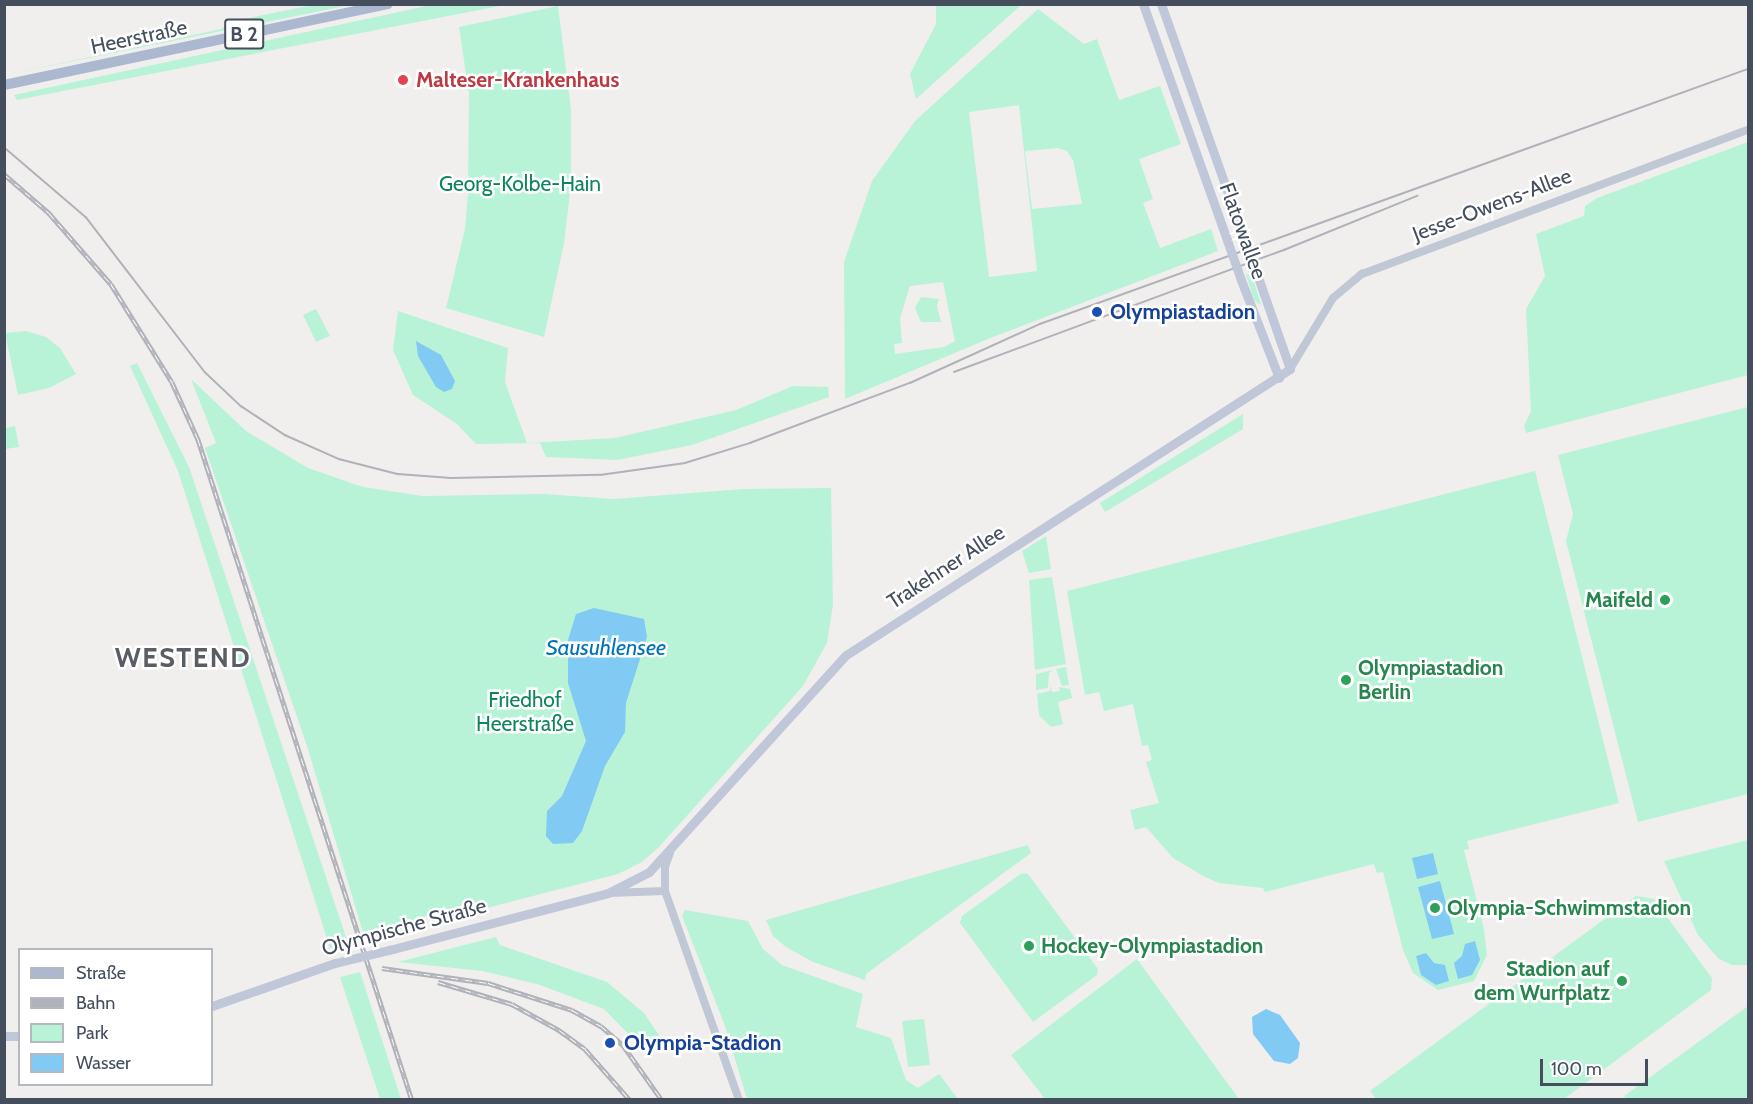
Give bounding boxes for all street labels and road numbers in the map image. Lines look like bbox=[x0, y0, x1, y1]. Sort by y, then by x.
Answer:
street label: Heerstraße bbox=[89, 15, 189, 59]
road number: B 2 bbox=[223, 17, 265, 51]
street label: Jesse-Owens-Allee bbox=[1409, 163, 1575, 247]
street label: Flatowallee bbox=[1214, 179, 1272, 283]
street label: Trakehner Allee bbox=[883, 520, 1009, 614]
street label: Olympische Straße bbox=[319, 893, 489, 961]

